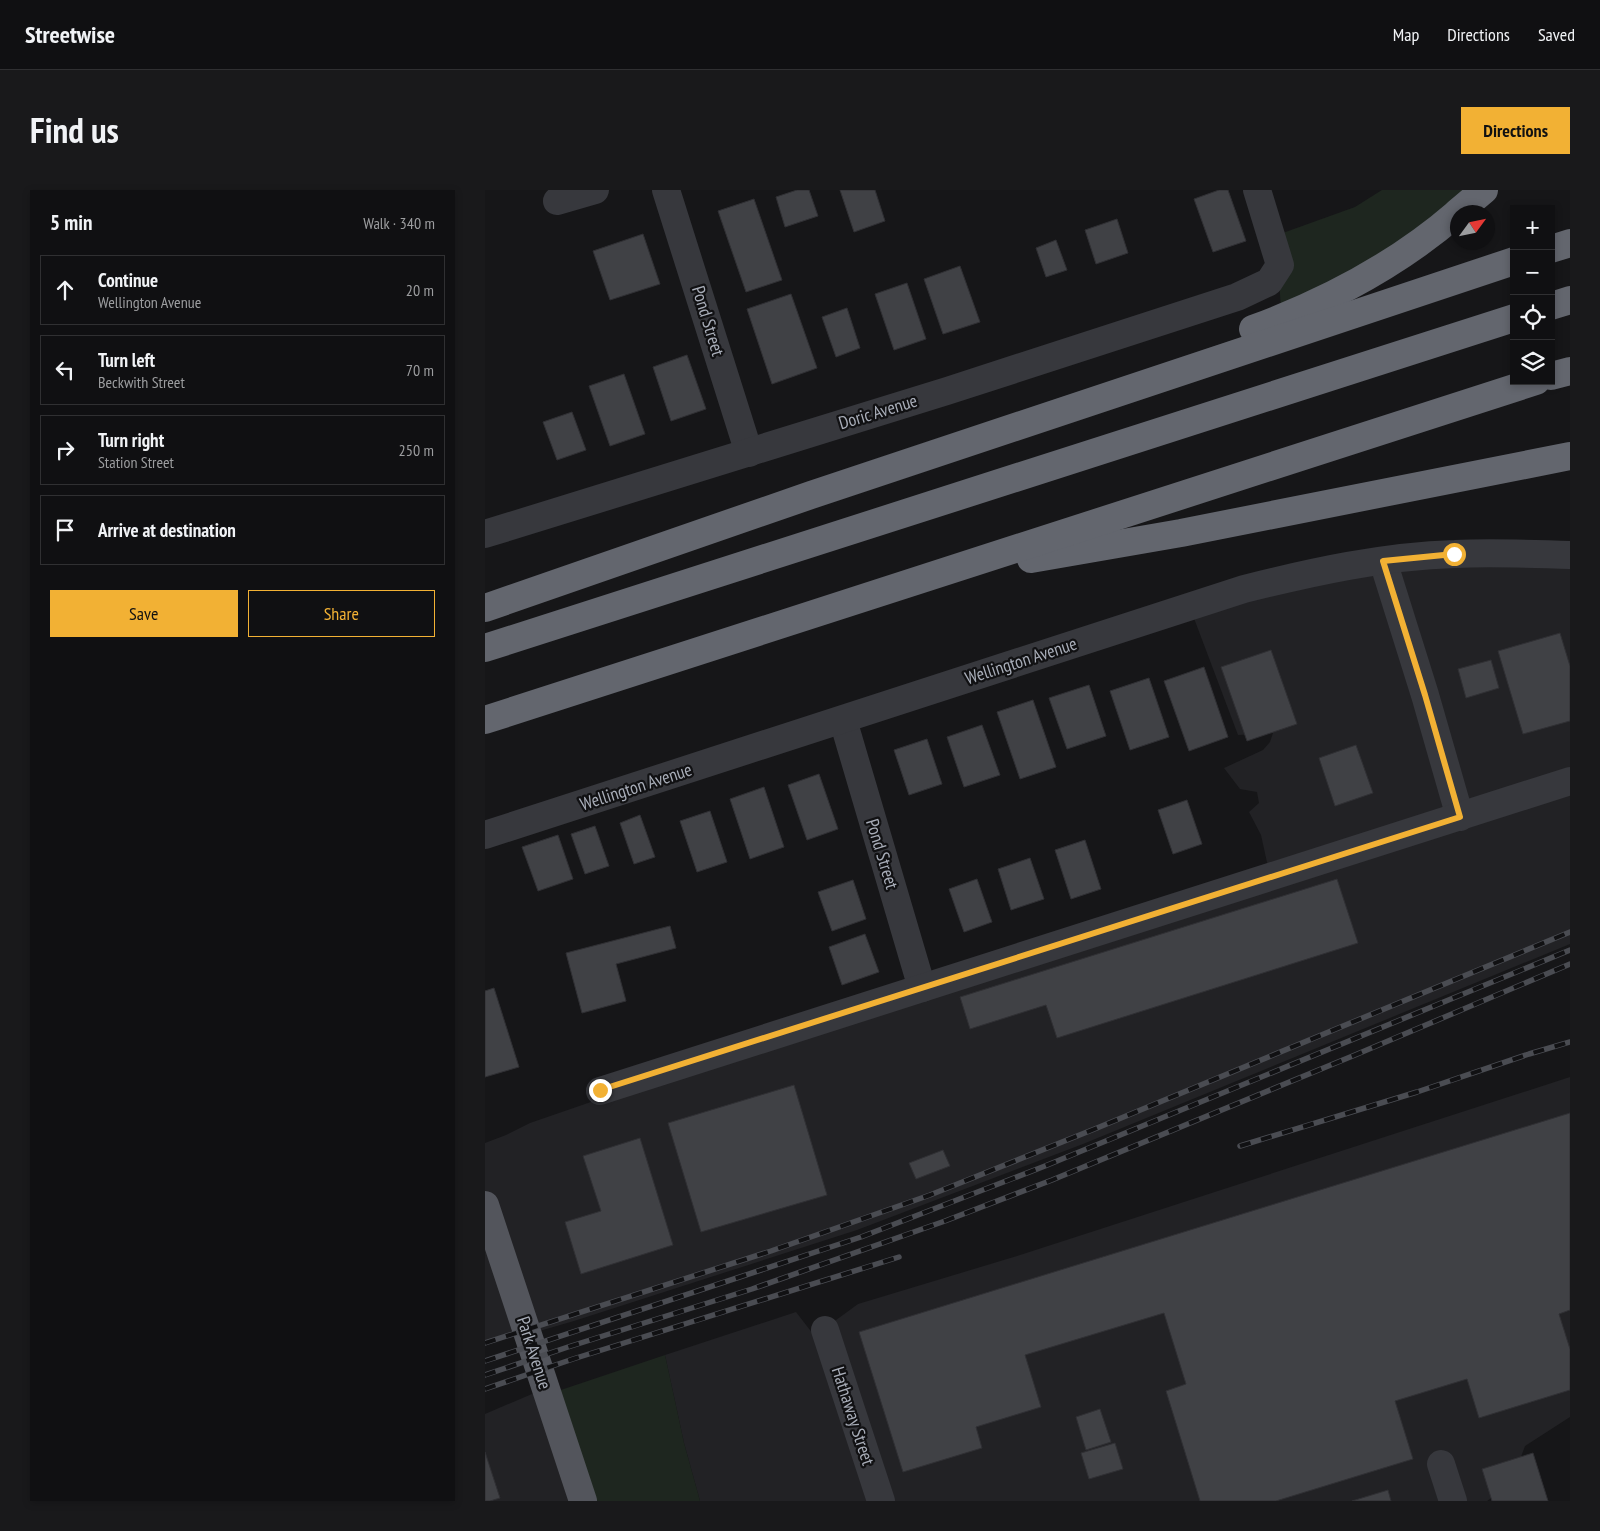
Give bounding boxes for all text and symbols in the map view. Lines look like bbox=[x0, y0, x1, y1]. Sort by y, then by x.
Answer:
text: Streetwise bbox=[25, 19, 115, 50]
text: Map bbox=[1393, 23, 1419, 46]
text: Directions bbox=[1447, 23, 1510, 46]
text: Saved bbox=[1538, 23, 1575, 46]
text: Find us bbox=[30, 107, 119, 153]
button: Directions bbox=[1461, 107, 1570, 154]
north arrow bbox=[1450, 205, 1495, 250]
map controls bbox=[1510, 205, 1555, 385]
button: + bbox=[1510, 205, 1555, 250]
text: 5 min bbox=[50, 209, 92, 236]
text: Walk · 340 m bbox=[363, 213, 435, 233]
button: − bbox=[1510, 250, 1555, 295]
text: Continue bbox=[98, 268, 158, 292]
icon: ahead bbox=[51, 276, 79, 304]
text: 20 m bbox=[406, 280, 434, 300]
street label: Pond Street bbox=[687, 283, 730, 359]
text: Wellington Avenue bbox=[98, 292, 201, 312]
button: locate bbox=[1510, 295, 1555, 340]
button: layers bbox=[1510, 340, 1555, 385]
text: Turn left bbox=[98, 348, 155, 372]
icon: left bbox=[51, 356, 79, 384]
text: 70 m bbox=[406, 360, 434, 380]
text: Beckwith Street bbox=[98, 372, 185, 392]
street label: Doric Avenue bbox=[836, 389, 920, 434]
text: Turn right bbox=[98, 428, 164, 452]
icon: right bbox=[51, 436, 79, 464]
text: 250 m bbox=[399, 440, 434, 460]
text: Station Street bbox=[98, 452, 174, 472]
icon: arrive bbox=[51, 516, 79, 544]
text: Arrive at destination bbox=[98, 518, 236, 542]
route start bbox=[1443, 543, 1466, 566]
button: Save bbox=[50, 590, 238, 637]
button: Share bbox=[248, 590, 435, 637]
street label: Wellington Avenue bbox=[962, 632, 1080, 689]
street label: Wellington Avenue bbox=[577, 758, 695, 815]
street label: Pond Street bbox=[861, 816, 904, 892]
route end bbox=[589, 1079, 612, 1102]
street label: Park Avenue bbox=[512, 1314, 557, 1392]
street label: Hathaway Street bbox=[827, 1364, 880, 1468]

